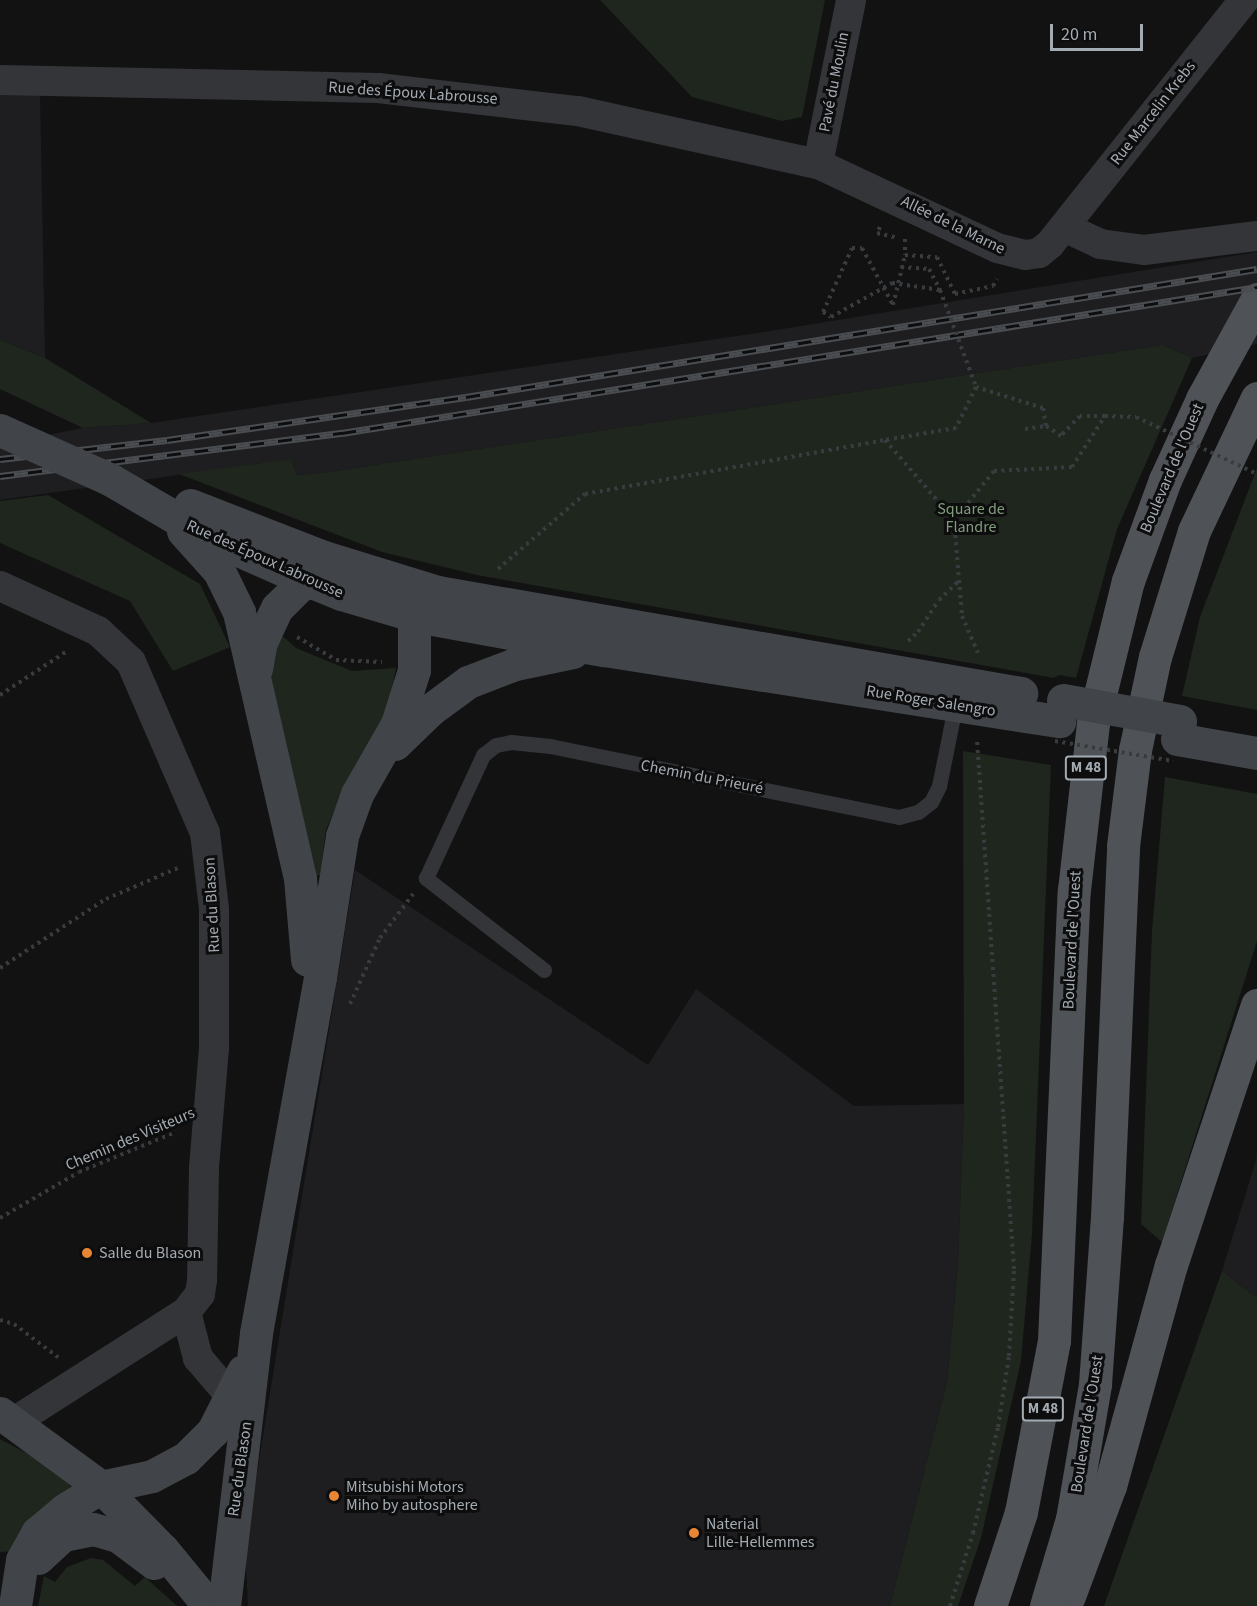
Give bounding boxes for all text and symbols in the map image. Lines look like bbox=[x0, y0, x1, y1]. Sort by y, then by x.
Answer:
scale bar bbox=[1053, 12, 1146, 50]
text: 20 m bbox=[1061, 22, 1097, 47]
street label: Pavé du Moulin bbox=[815, 30, 853, 134]
street label: Rue Marcelin Krebs bbox=[1106, 57, 1200, 169]
street label: Rue des Époux Labrousse bbox=[328, 78, 498, 108]
street label: Allée de la Marne bbox=[898, 192, 1008, 258]
street label: Boulevard de l'Ouest bbox=[1136, 400, 1208, 536]
park label: Square de Flandre bbox=[937, 499, 1005, 537]
street label: Rue des Époux Labrousse bbox=[184, 516, 346, 602]
street label: Rue Roger Salengro bbox=[865, 681, 997, 721]
street label: Chemin du Prieuré bbox=[639, 756, 765, 798]
road number: M 48 bbox=[1064, 756, 1108, 780]
street label: Rue du Blason bbox=[200, 857, 224, 953]
street label: Boulevard de l'Ouest bbox=[1059, 870, 1085, 1010]
street label: Chemin des Visiteurs bbox=[63, 1103, 197, 1175]
place label: Salle du Blason bbox=[99, 1243, 201, 1263]
marker: Salle du Blason bbox=[80, 1246, 94, 1260]
street label: Boulevard de l'Ouest bbox=[1067, 1354, 1107, 1494]
road number: M 48 bbox=[1020, 1397, 1066, 1421]
street label: Rue du Blason bbox=[224, 1420, 256, 1518]
place label: Mitsubishi Motors Miho by autosphere bbox=[346, 1477, 478, 1515]
marker: Mitsubishi Motors Miho by autosphere bbox=[327, 1489, 341, 1503]
place label: Naterial Lille-Hellemmes bbox=[706, 1514, 815, 1552]
marker: Naterial Lille-Hellemmes bbox=[687, 1526, 701, 1540]

